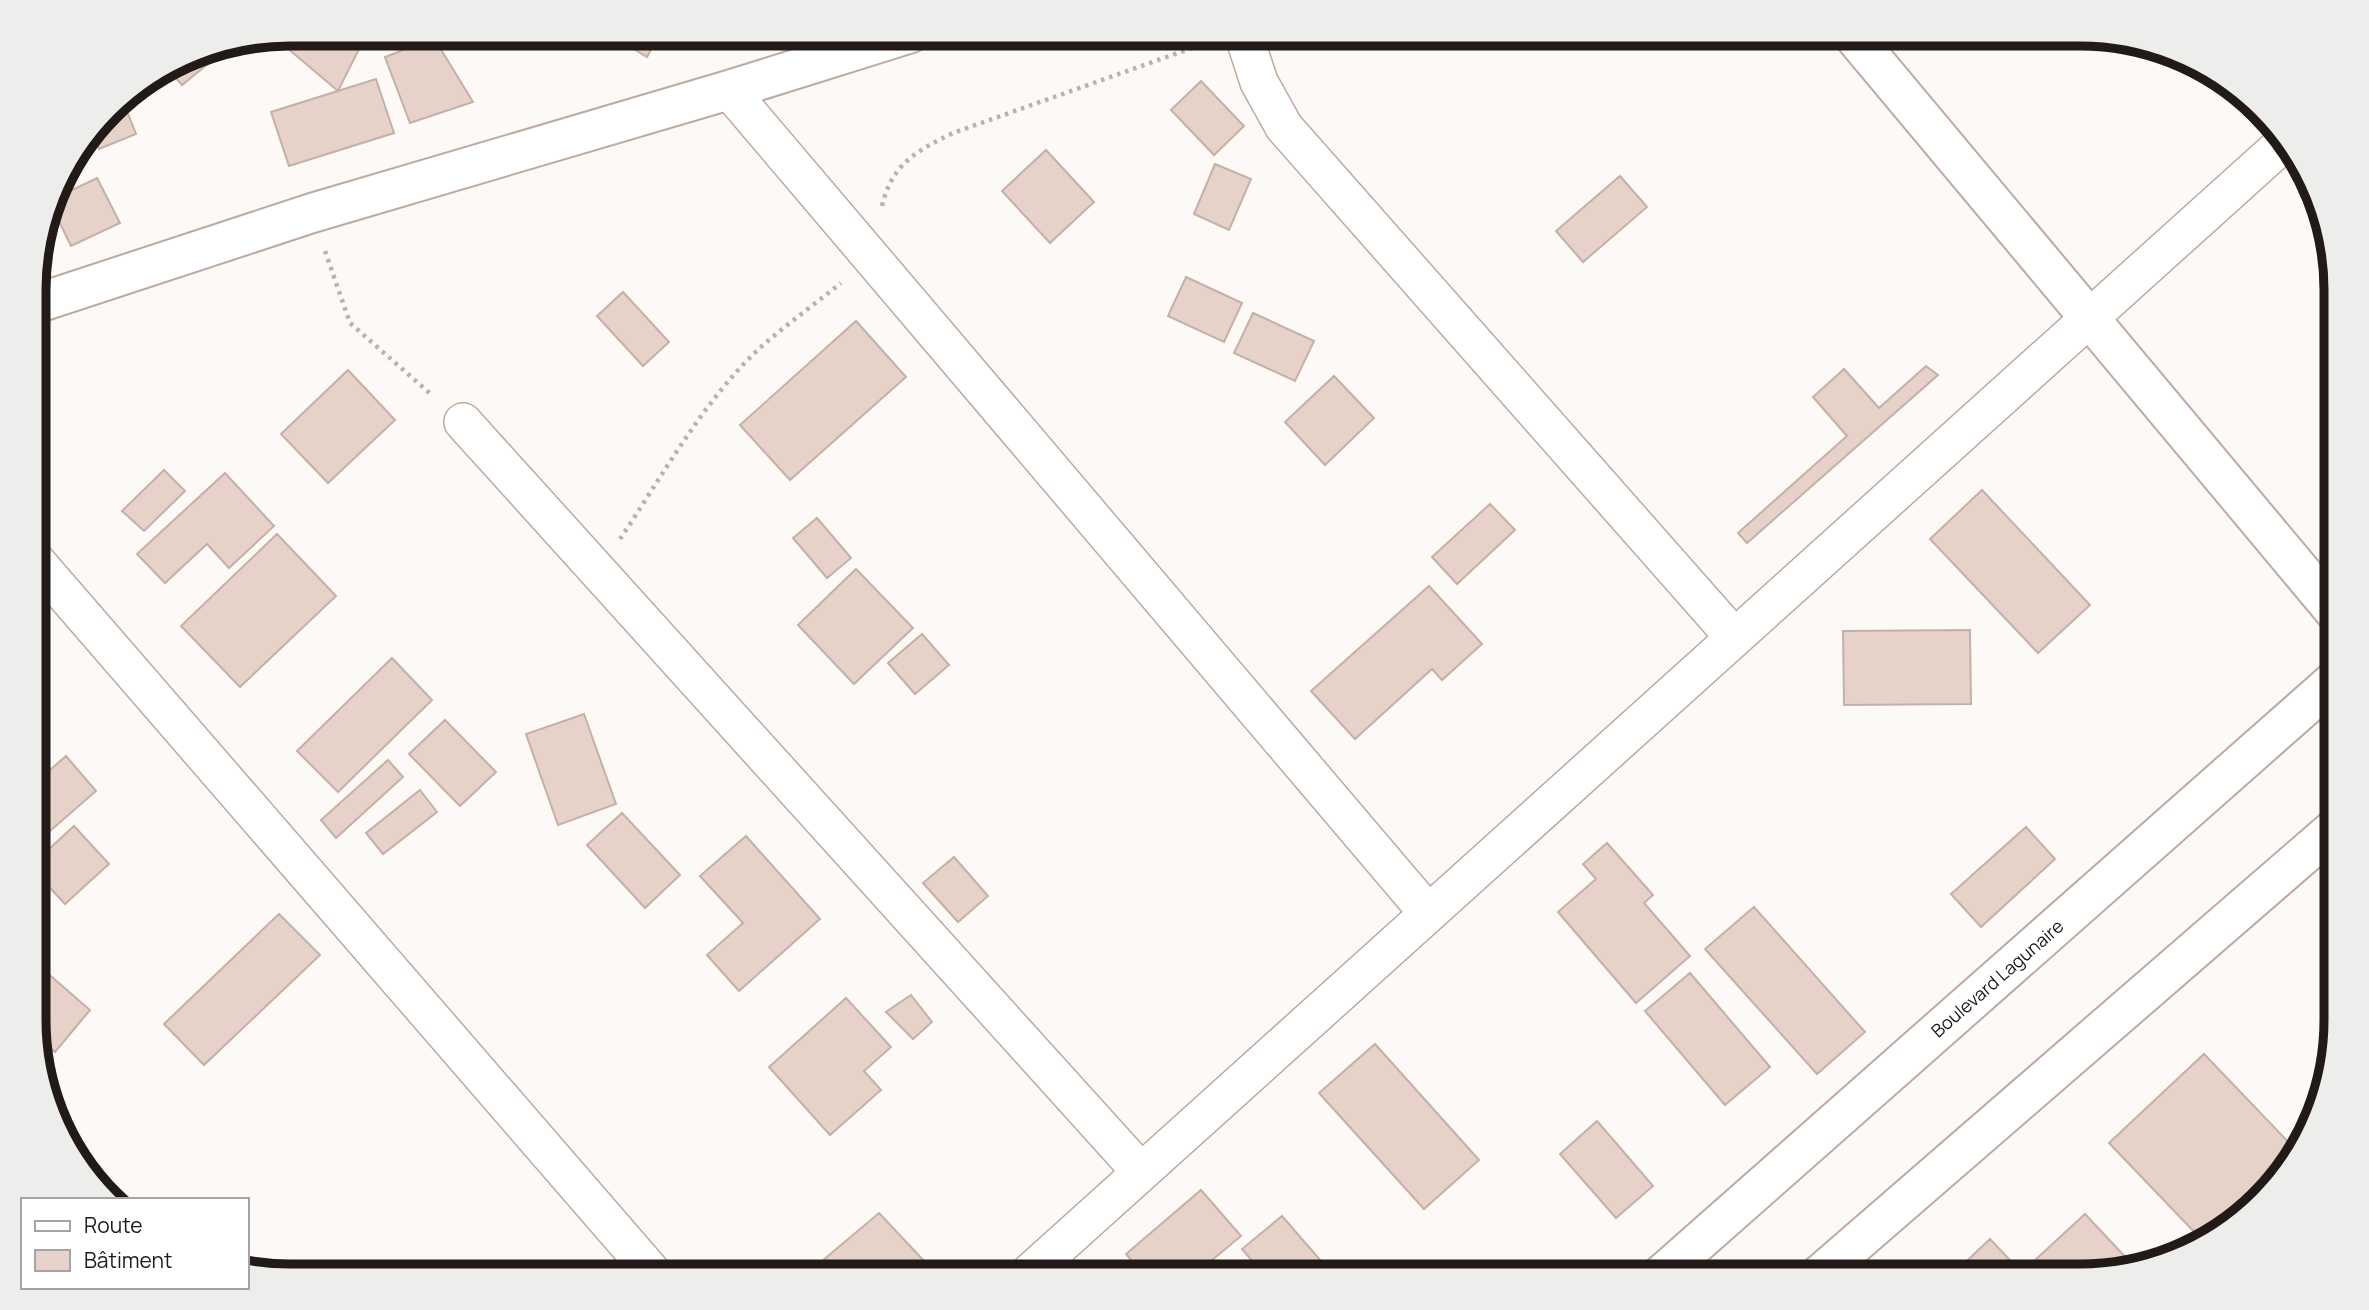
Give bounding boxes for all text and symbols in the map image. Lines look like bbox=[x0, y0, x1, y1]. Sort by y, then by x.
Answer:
street label: Boulevard Lagunaire bbox=[1926, 914, 2068, 1042]
legend bbox=[21, 1198, 248, 1289]
text: Route bbox=[84, 1211, 142, 1239]
text: Bâtiment bbox=[84, 1246, 172, 1274]

